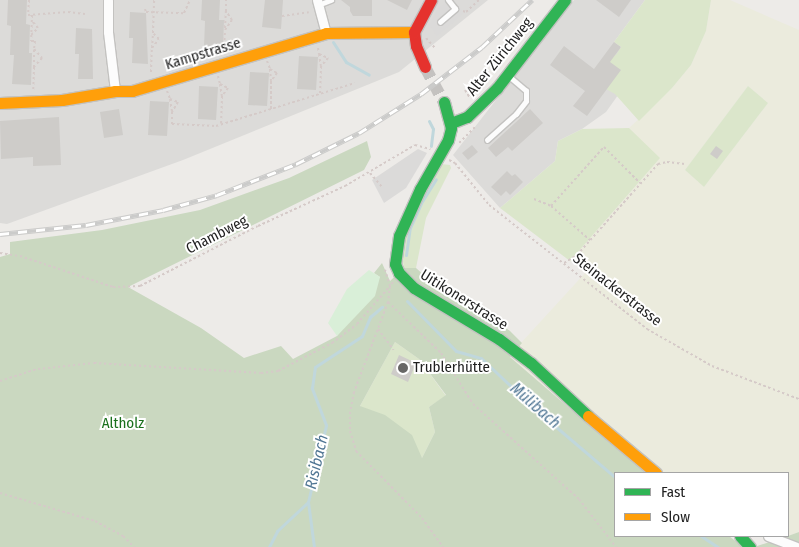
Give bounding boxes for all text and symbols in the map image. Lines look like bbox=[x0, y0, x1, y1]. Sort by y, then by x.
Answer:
street label: Alter Zürichweg bbox=[463, 14, 537, 100]
street label: Kampstrasse bbox=[163, 34, 243, 74]
street label: Chambweg bbox=[183, 212, 251, 258]
street label: Steinackerstrasse bbox=[569, 250, 665, 330]
street label: Uitikonerstrasse bbox=[417, 266, 511, 334]
place label: Trublerhütte bbox=[413, 359, 490, 377]
marker: Trublerhütte bbox=[397, 362, 409, 374]
water label: Mülibach bbox=[506, 379, 564, 433]
park label: Altholz bbox=[102, 415, 144, 433]
water label: Risibach bbox=[301, 433, 333, 491]
legend bbox=[614, 472, 789, 537]
text: Fast bbox=[661, 483, 685, 501]
text: Slow bbox=[661, 508, 690, 526]

